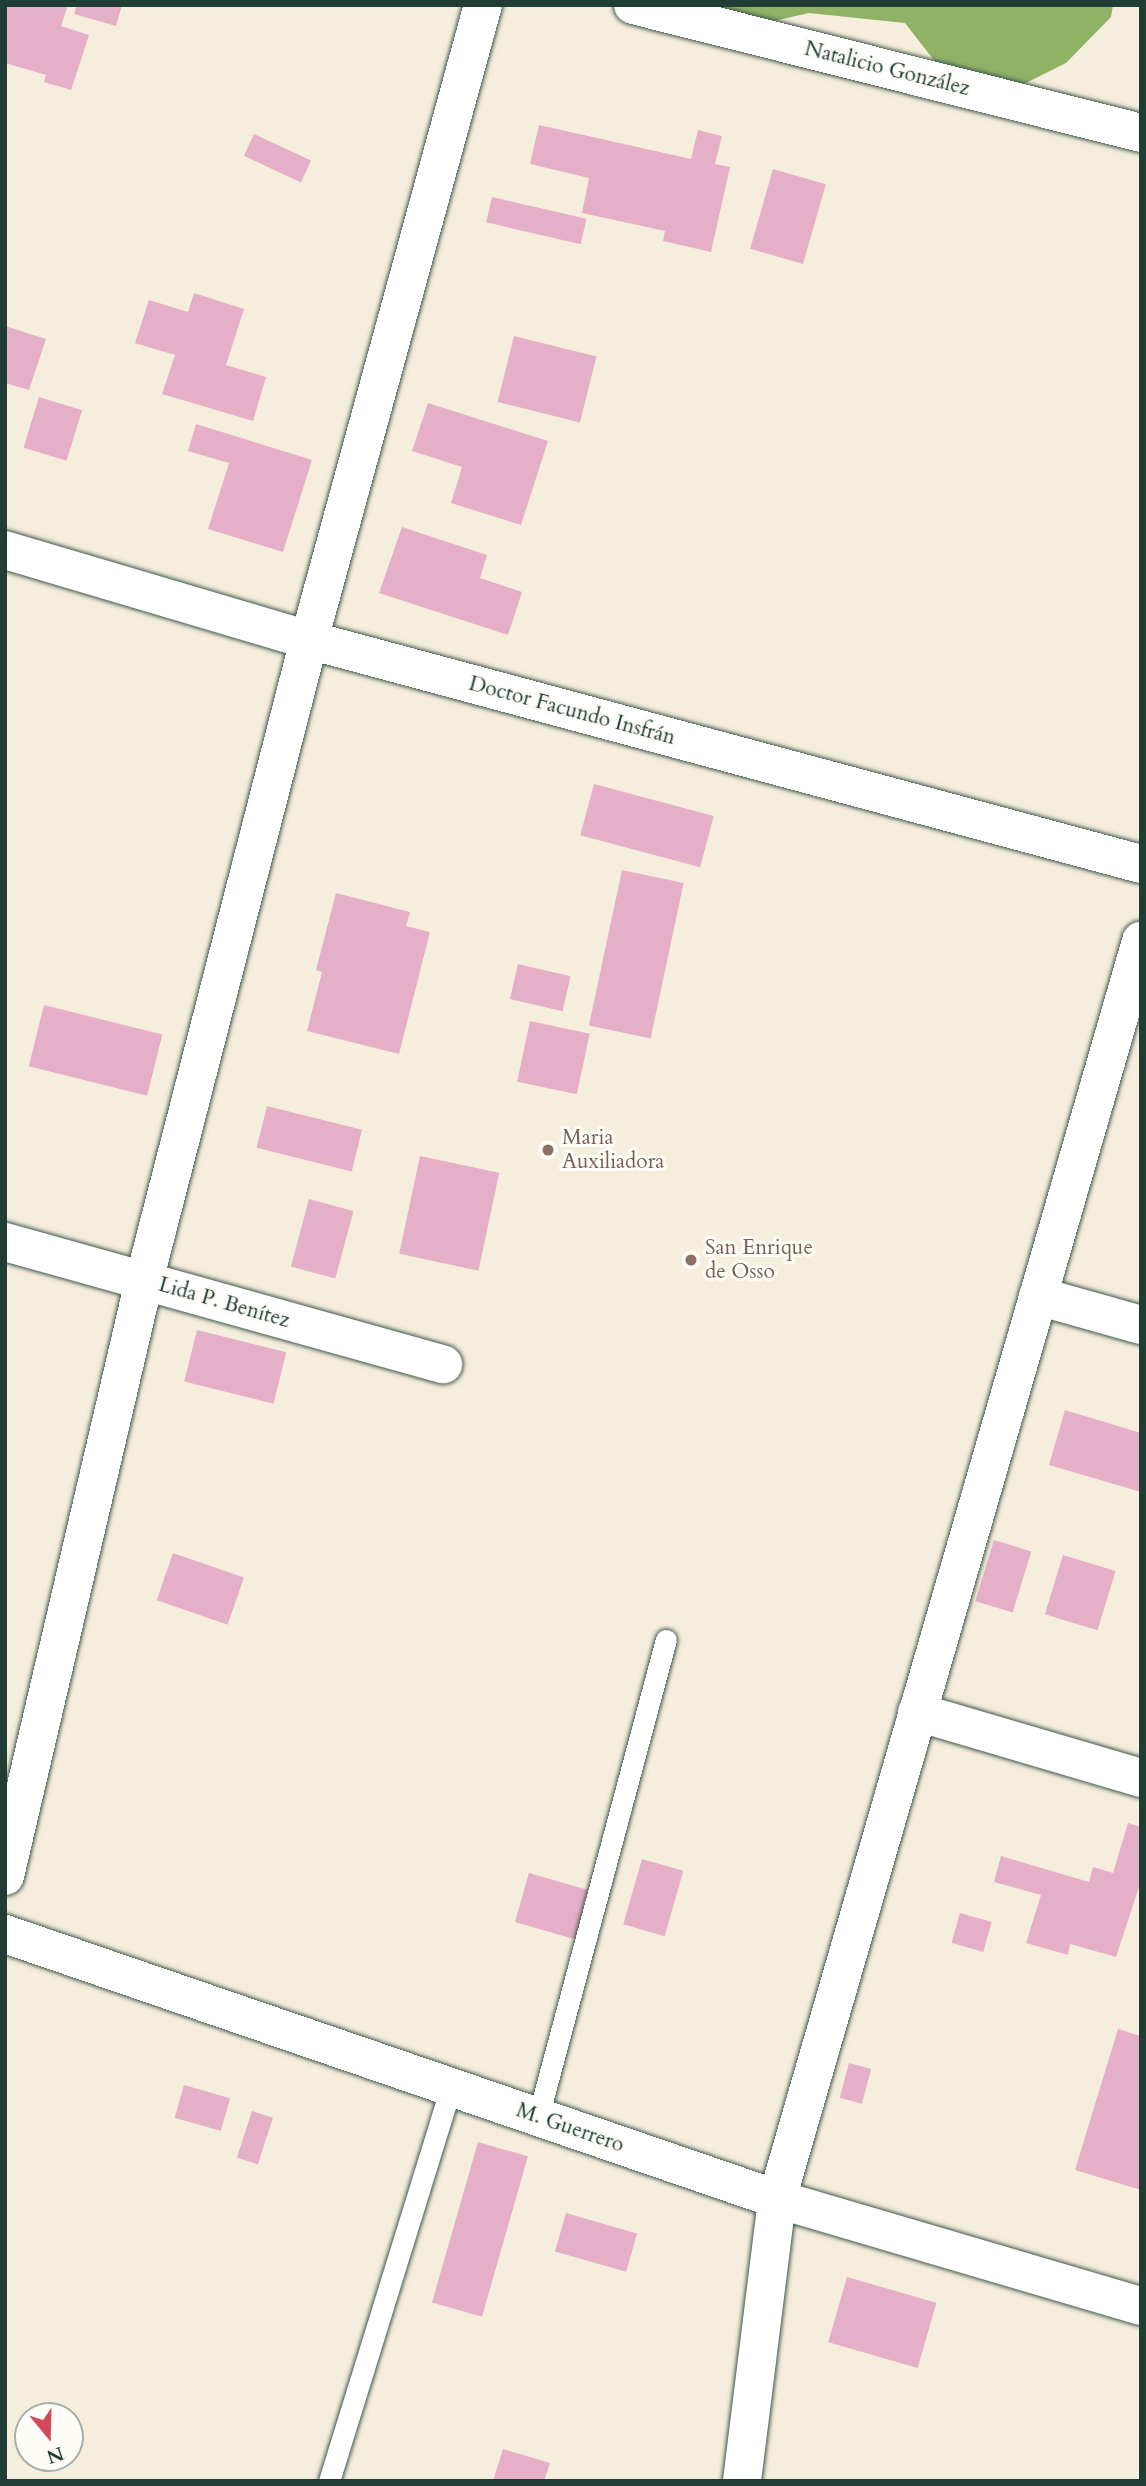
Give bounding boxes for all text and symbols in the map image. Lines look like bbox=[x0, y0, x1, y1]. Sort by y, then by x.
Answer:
street label: Natalicio González bbox=[802, 36, 972, 102]
street label: Doctor Facundo Insfrán bbox=[466, 671, 678, 751]
place label: Maria Auxiliadora bbox=[562, 1125, 664, 1175]
marker: Maria Auxiliadora bbox=[540, 1142, 556, 1158]
place label: San Enrique de Osso bbox=[705, 1235, 813, 1285]
marker: San Enrique de Osso bbox=[683, 1252, 699, 1268]
street label: Lida P. Benítez bbox=[156, 1272, 292, 1334]
street label: M. Guerrero bbox=[513, 2098, 627, 2158]
north arrow bbox=[14, 2402, 84, 2472]
text: N bbox=[43, 2440, 67, 2470]

